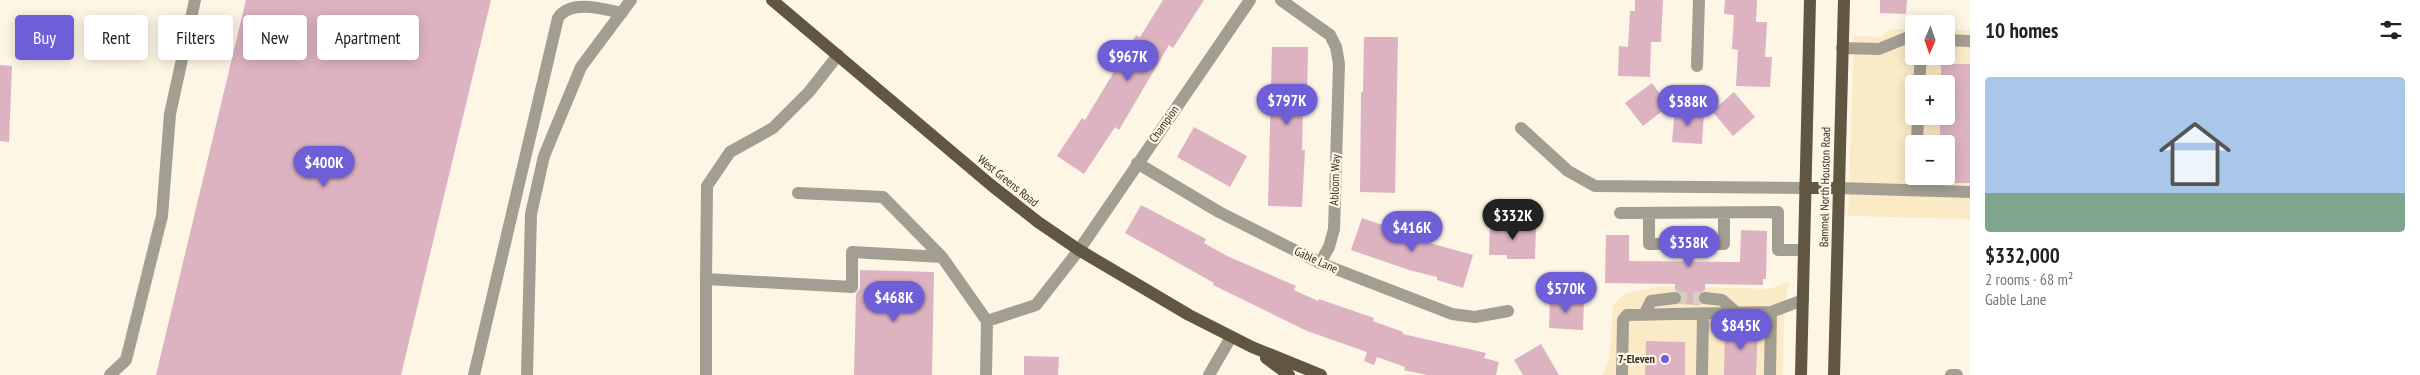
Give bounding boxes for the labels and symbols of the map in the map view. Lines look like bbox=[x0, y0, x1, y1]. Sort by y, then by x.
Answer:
north arrow bbox=[1905, 15, 1955, 65]
pin: $967K bbox=[1093, 39, 1163, 82]
pin: $797K bbox=[1252, 84, 1322, 126]
pin: $588K bbox=[1653, 84, 1723, 127]
street label: Champion bbox=[1145, 102, 1182, 145]
street label: Bammel North Houston Road bbox=[1816, 127, 1833, 247]
pin: $400K bbox=[289, 146, 359, 188]
street label: West Greens Road bbox=[975, 152, 1042, 210]
street label: Abloom Way bbox=[1326, 154, 1343, 206]
pin: $332K bbox=[1478, 198, 1548, 241]
pin: $416K bbox=[1377, 210, 1447, 253]
pin: $358K bbox=[1654, 226, 1724, 268]
street label: Gable Lane bbox=[1292, 243, 1340, 276]
pin: $570K bbox=[1531, 272, 1601, 314]
pin: $468K bbox=[859, 280, 929, 323]
pin: $845K bbox=[1706, 308, 1776, 351]
place label: 7-Eleven bbox=[1618, 351, 1655, 366]
marker: 7-Eleven bbox=[1659, 353, 1671, 365]

